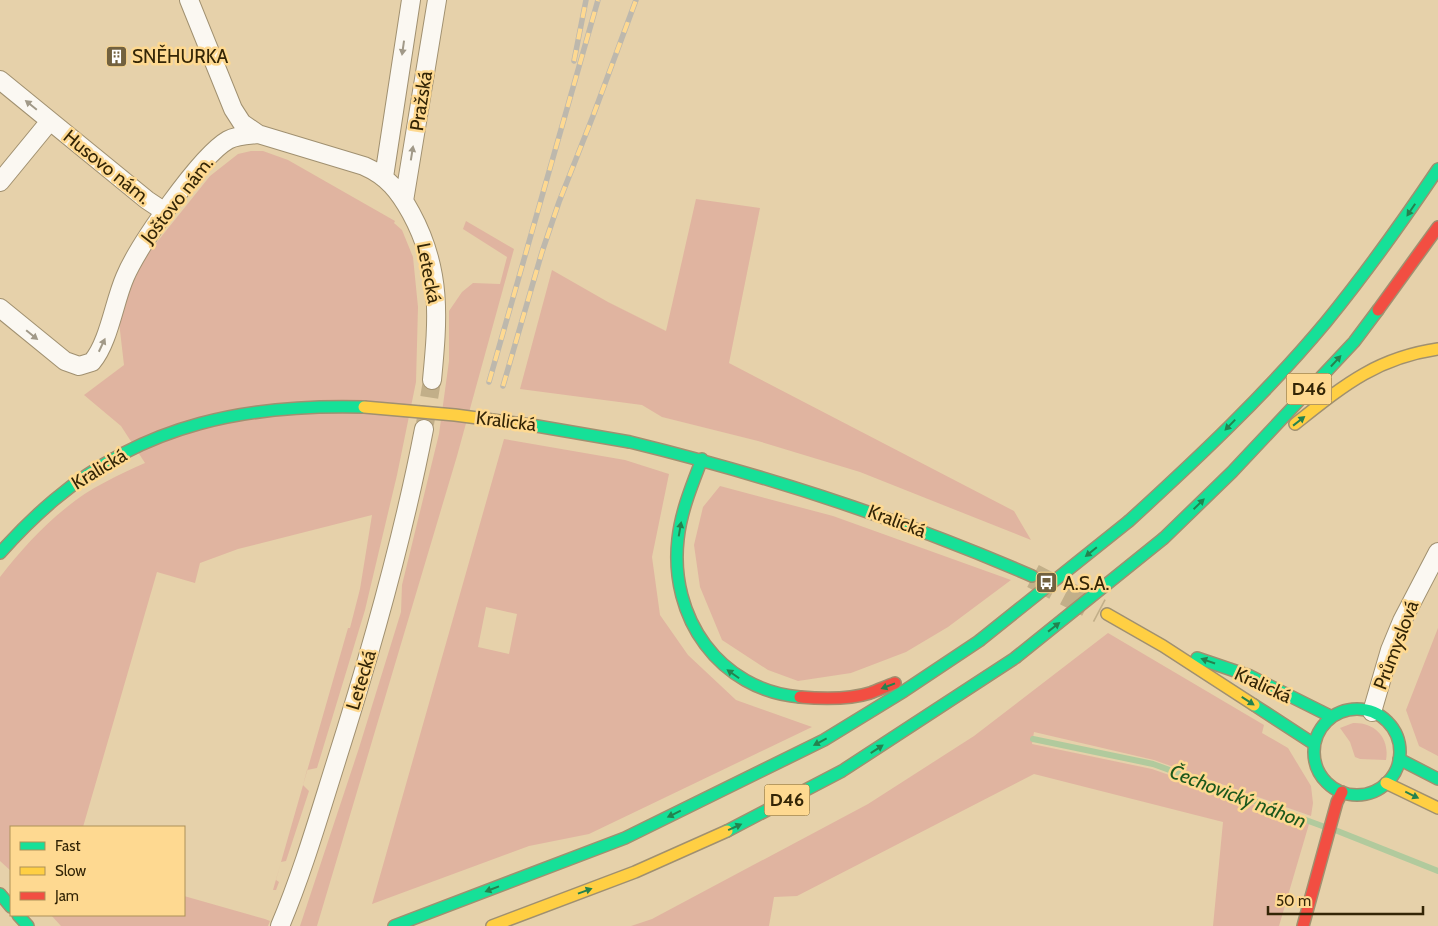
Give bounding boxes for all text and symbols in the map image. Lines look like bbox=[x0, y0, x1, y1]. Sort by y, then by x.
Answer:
one-way arrow bbox=[399, 41, 407, 57]
building icon: SNĚHURKA bbox=[104, 44, 128, 68]
place label: SNĚHURKA bbox=[132, 44, 228, 68]
street label: Pražská bbox=[405, 70, 437, 132]
one-way arrow bbox=[25, 100, 38, 111]
street label: Husovo nám. bbox=[59, 125, 155, 209]
one-way arrow bbox=[408, 145, 416, 161]
street label: Joštovo nám. bbox=[135, 152, 218, 249]
one-way arrow bbox=[1406, 203, 1416, 216]
street label: Letecká bbox=[412, 241, 446, 305]
one-way arrow bbox=[26, 329, 39, 340]
one-way arrow bbox=[98, 338, 106, 352]
one-way arrow bbox=[1330, 355, 1342, 367]
road number: D46 bbox=[1286, 374, 1332, 404]
street label: Kralická bbox=[475, 406, 537, 436]
one-way arrow bbox=[1292, 416, 1306, 426]
one-way arrow bbox=[1224, 419, 1236, 431]
street label: Kralická bbox=[67, 444, 131, 494]
one-way arrow bbox=[1193, 498, 1205, 510]
street label: Kralická bbox=[865, 499, 929, 543]
one-way arrow bbox=[676, 521, 684, 537]
one-way arrow bbox=[1085, 546, 1098, 557]
bus stop icon: A.S.A. bbox=[1035, 571, 1059, 595]
place label: A.S.A. bbox=[1063, 572, 1109, 595]
street label: Průmyslová bbox=[1369, 597, 1423, 693]
one-way arrow bbox=[1047, 622, 1060, 633]
street label: Letecká bbox=[341, 647, 381, 713]
one-way arrow bbox=[1200, 657, 1215, 665]
street label: Kralická bbox=[1231, 662, 1295, 708]
one-way arrow bbox=[726, 669, 740, 679]
one-way arrow bbox=[881, 683, 896, 690]
one-way arrow bbox=[1241, 697, 1255, 706]
one-way arrow bbox=[812, 738, 827, 746]
one-way arrow bbox=[870, 744, 883, 753]
water label: Čechovický náhon bbox=[1166, 759, 1310, 833]
road number: D46 bbox=[764, 784, 810, 816]
one-way arrow bbox=[1405, 792, 1419, 800]
one-way arrow bbox=[667, 810, 681, 818]
one-way arrow bbox=[728, 823, 742, 831]
legend bbox=[10, 826, 185, 916]
text: Fast bbox=[55, 837, 80, 855]
text: Slow bbox=[55, 862, 86, 880]
scale bar bbox=[1268, 884, 1423, 916]
one-way arrow bbox=[485, 885, 499, 893]
text: Jam bbox=[54, 887, 79, 905]
one-way arrow bbox=[578, 887, 593, 895]
text: 50 m bbox=[1276, 892, 1311, 910]

